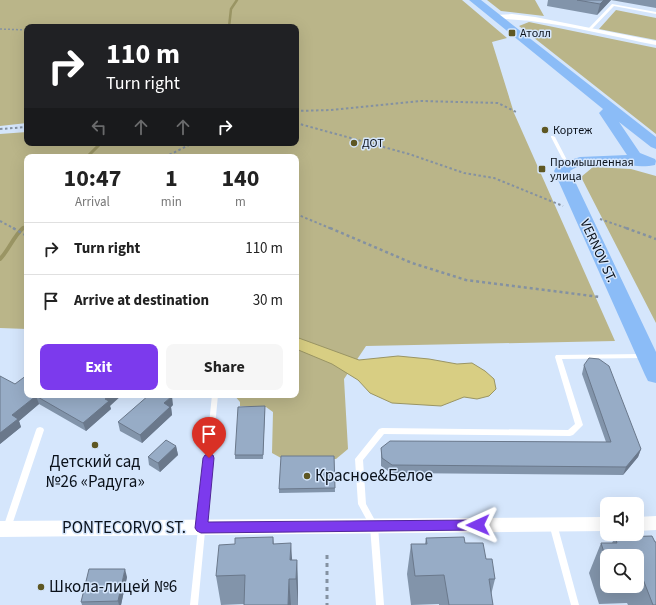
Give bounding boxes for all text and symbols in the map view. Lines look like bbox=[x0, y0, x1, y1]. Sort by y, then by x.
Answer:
place label: Атолл bbox=[520, 25, 551, 42]
marker: Атолл bbox=[507, 28, 517, 38]
text: 110 m bbox=[106, 34, 180, 74]
icon: right bbox=[40, 40, 92, 92]
text: Turn right bbox=[106, 71, 180, 96]
icon: left bbox=[88, 116, 110, 138]
icon: ahead bbox=[130, 116, 152, 138]
icon: ahead bbox=[172, 116, 194, 138]
icon: right bbox=[214, 116, 236, 138]
place label: Кортеж bbox=[553, 122, 593, 139]
marker: Кортеж bbox=[540, 125, 550, 135]
place label: ДОТ bbox=[362, 135, 384, 152]
marker: ДОТ bbox=[349, 138, 359, 148]
place label: Промышленная улица bbox=[550, 154, 634, 185]
text: 10:47 bbox=[63, 161, 121, 196]
text: 1 bbox=[165, 161, 178, 196]
text: 140 bbox=[221, 161, 259, 196]
marker: Промышленная улица bbox=[537, 164, 547, 174]
text: Arrival bbox=[75, 193, 110, 211]
text: min bbox=[161, 193, 182, 211]
text: m bbox=[235, 193, 246, 211]
street label: VERNOV ST. bbox=[575, 216, 621, 286]
icon: right bbox=[40, 238, 62, 260]
text: Turn right bbox=[74, 238, 140, 259]
text: 110 m bbox=[245, 238, 283, 259]
icon: arrive bbox=[40, 290, 62, 312]
text: Arrive at destination bbox=[74, 290, 209, 311]
text: 30 m bbox=[253, 290, 283, 311]
button: Exit bbox=[40, 344, 158, 390]
button: Share bbox=[166, 344, 283, 390]
pin bbox=[192, 417, 226, 458]
icon: arrive bbox=[198, 423, 220, 445]
marker: Детский сад №26 «Радуга» bbox=[90, 440, 100, 450]
place label: Детский сад №26 «Радуга» bbox=[45, 450, 145, 494]
place label: Красное&Белое bbox=[315, 464, 433, 488]
marker: Красное&Белое bbox=[302, 471, 312, 481]
map controls bbox=[600, 497, 644, 593]
button: sound bbox=[600, 497, 644, 541]
position arrow bbox=[457, 504, 499, 546]
street label: PONTECORVO ST. bbox=[62, 516, 186, 540]
button: search bbox=[600, 549, 644, 593]
place label: Школа-лицей №6 bbox=[49, 575, 177, 599]
marker: Школа-лицей №6 bbox=[36, 582, 46, 592]

